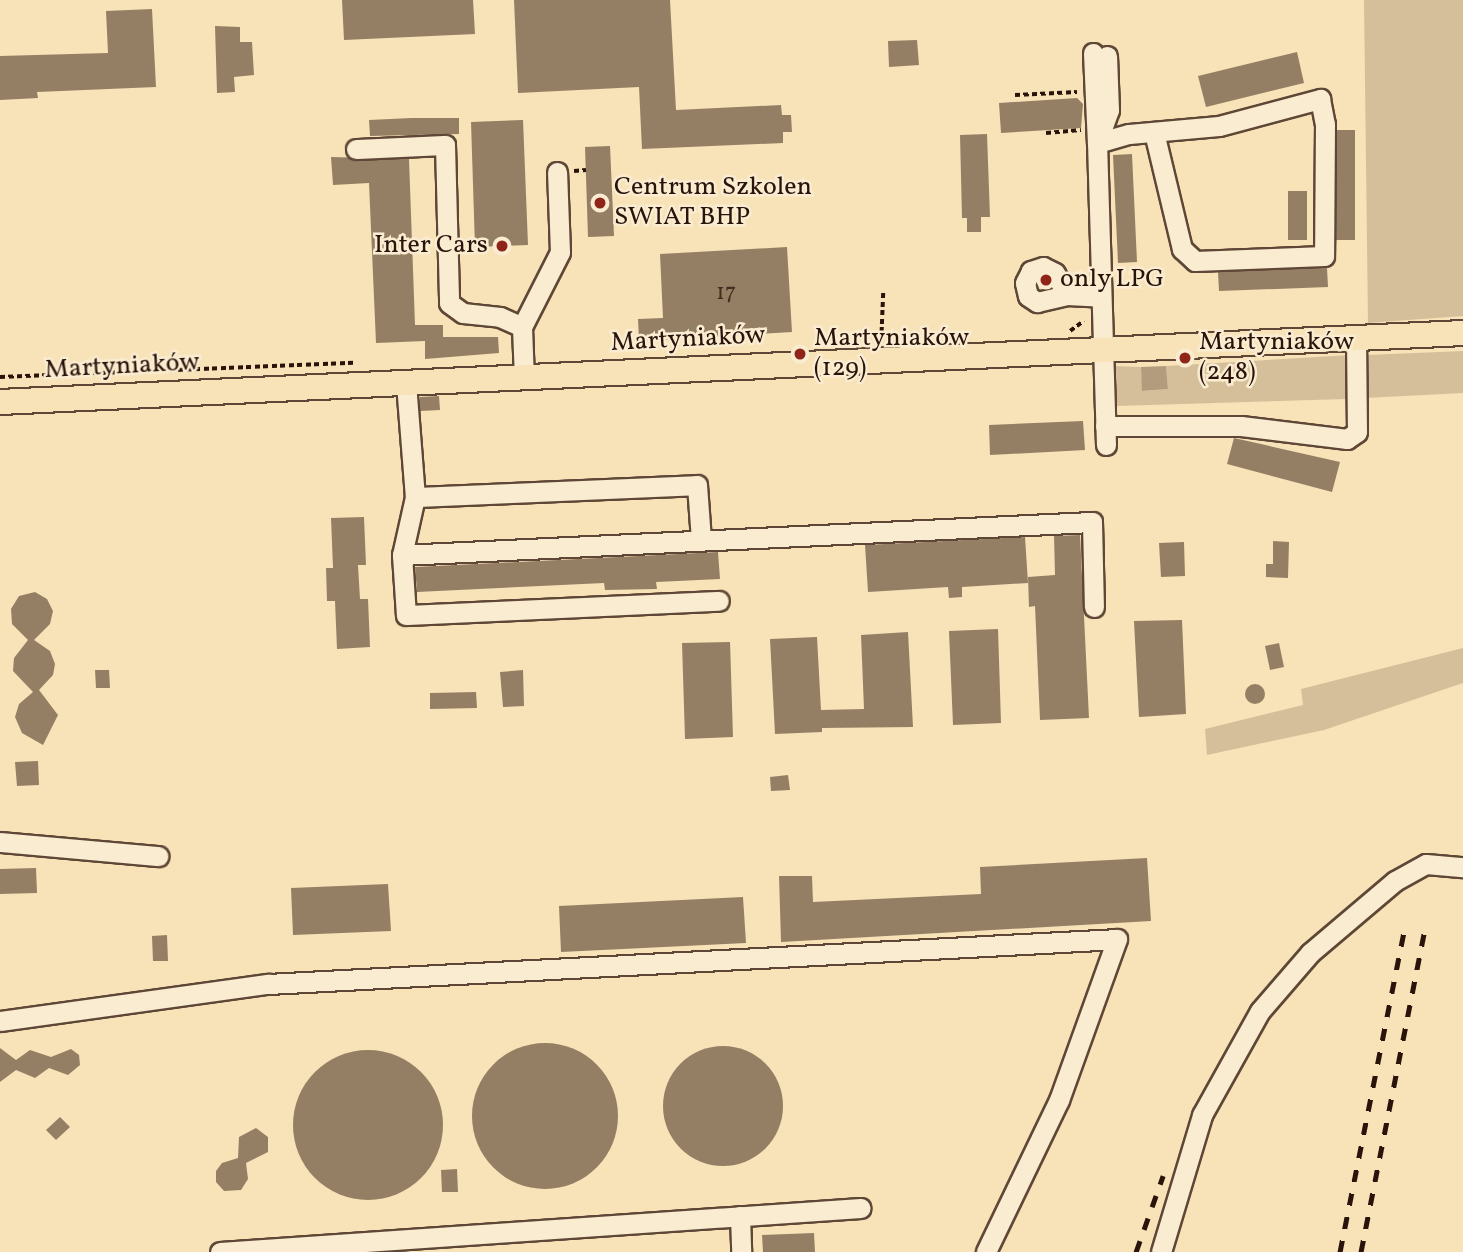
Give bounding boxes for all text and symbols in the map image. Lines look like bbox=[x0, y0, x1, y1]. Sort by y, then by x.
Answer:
place label: Centrum Szkolen SWIAT BHP bbox=[614, 172, 812, 234]
marker: Centrum Szkolen SWIAT BHP bbox=[592, 195, 608, 211]
place label: Inter Cars bbox=[374, 230, 488, 262]
marker: Inter Cars bbox=[494, 238, 510, 254]
place label: only LPG bbox=[1060, 264, 1165, 296]
marker: only LPG bbox=[1038, 272, 1054, 288]
house number: 17 bbox=[716, 279, 736, 307]
street label: Martyniaków bbox=[610, 320, 766, 360]
place label: Martyniaków (129) bbox=[814, 323, 969, 384]
place label: Martyniaków (248) bbox=[1199, 327, 1354, 388]
marker: Martyniaków (129) bbox=[792, 346, 808, 362]
street label: Martyniaków bbox=[44, 347, 200, 387]
marker: Martyniaków (248) bbox=[1177, 350, 1193, 366]

